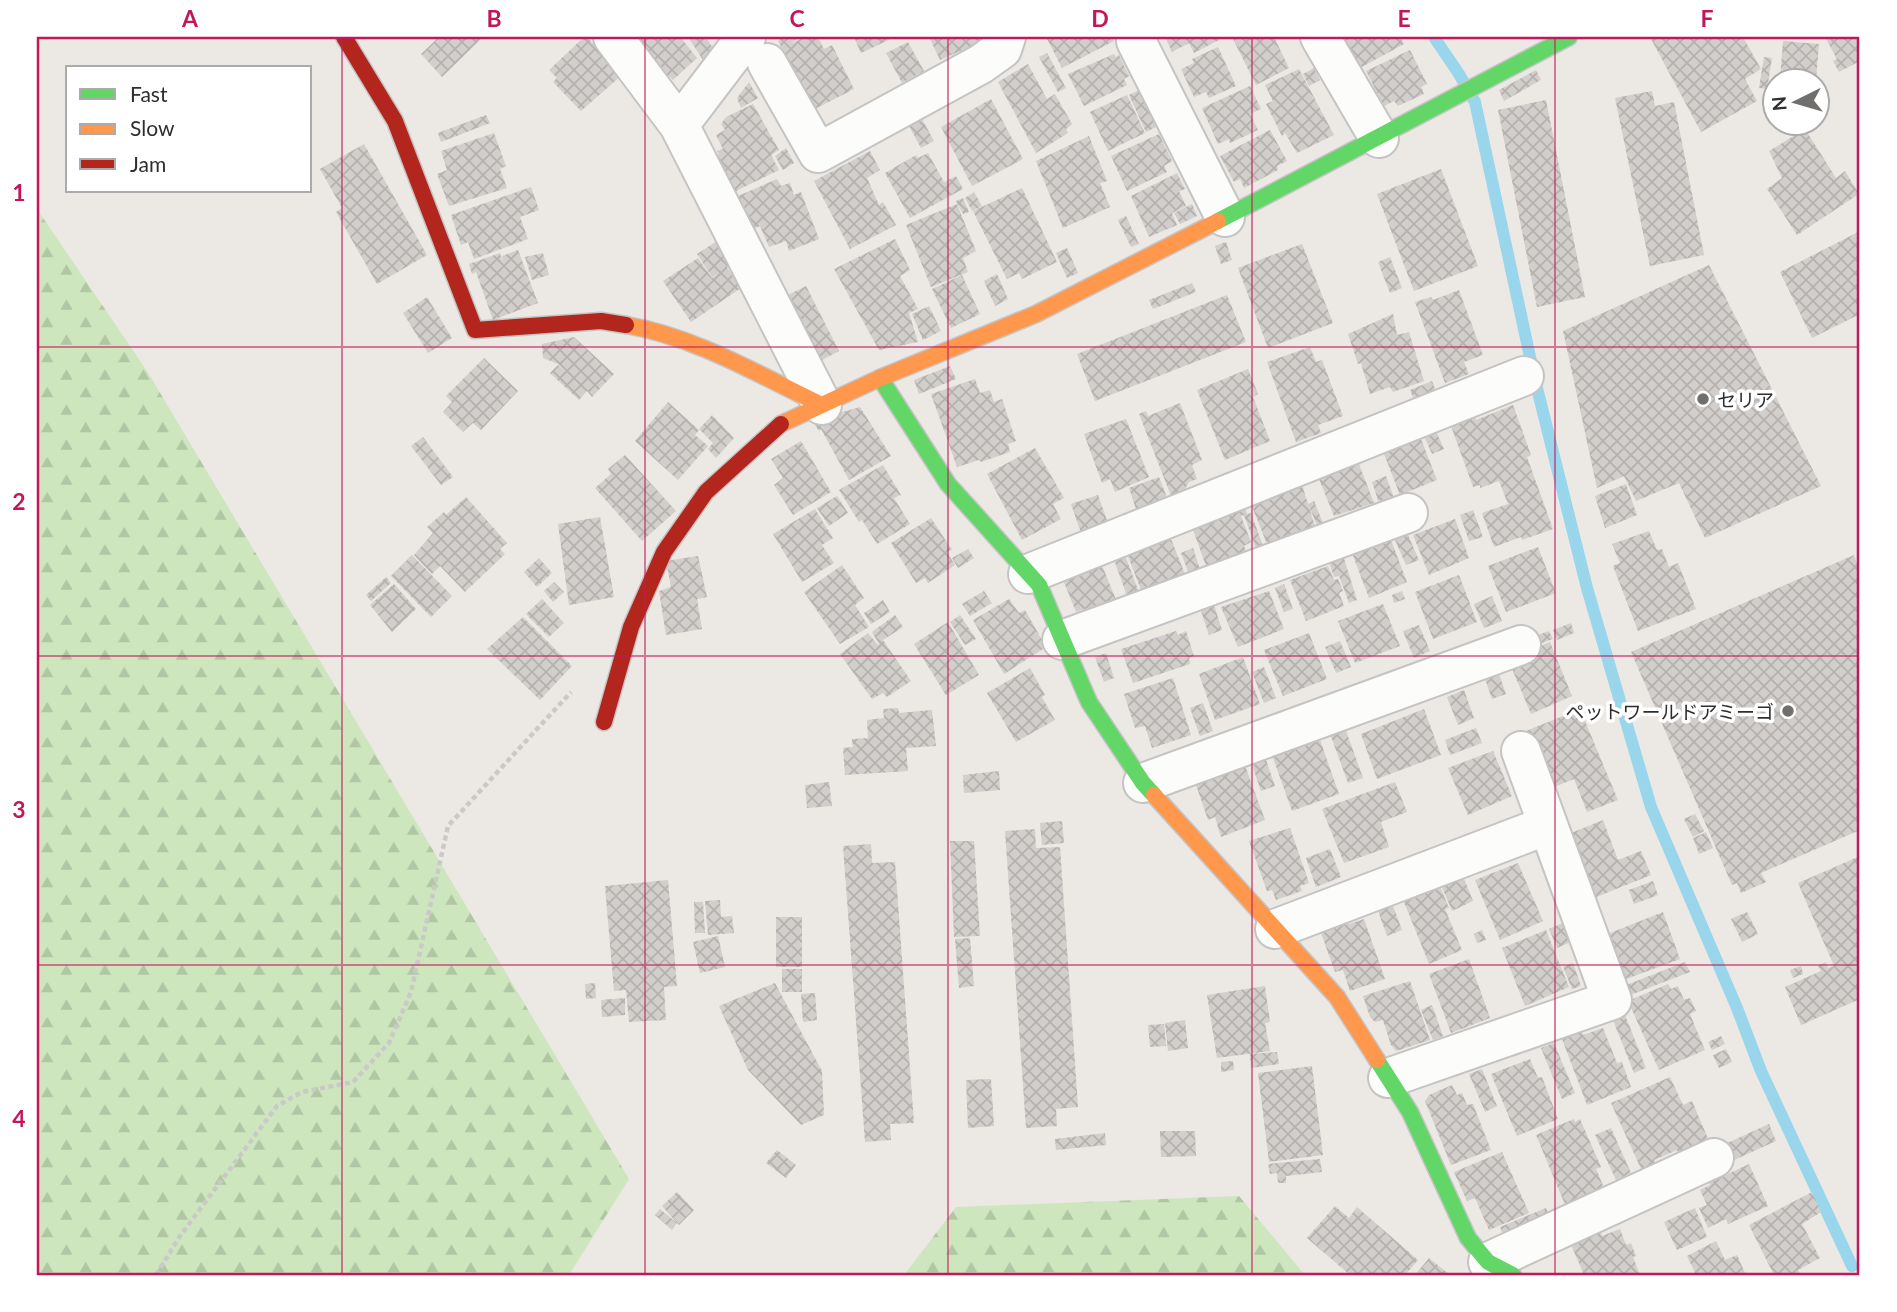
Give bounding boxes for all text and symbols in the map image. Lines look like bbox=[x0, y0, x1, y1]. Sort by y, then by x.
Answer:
text: A bbox=[181, 4, 199, 32]
text: B bbox=[486, 4, 502, 32]
text: C bbox=[789, 4, 805, 32]
text: D bbox=[1091, 4, 1109, 32]
text: E bbox=[1397, 4, 1411, 32]
text: F bbox=[1700, 4, 1714, 32]
legend bbox=[66, 66, 312, 192]
north arrow bbox=[1760, 66, 1830, 136]
text: Fast bbox=[130, 81, 168, 106]
text: N bbox=[1766, 95, 1791, 112]
text: Slow bbox=[130, 115, 175, 140]
text: Jam bbox=[130, 151, 166, 176]
text: 1 bbox=[12, 178, 26, 206]
place label: セリア bbox=[1717, 388, 1774, 411]
marker: セリア bbox=[1695, 391, 1711, 407]
text: 2 bbox=[12, 487, 26, 515]
place label: ペットワールドアミーゴ bbox=[1565, 700, 1774, 723]
marker: ペットワールドアミーゴ bbox=[1780, 703, 1796, 719]
text: 3 bbox=[12, 795, 26, 823]
text: 4 bbox=[12, 1104, 26, 1132]

